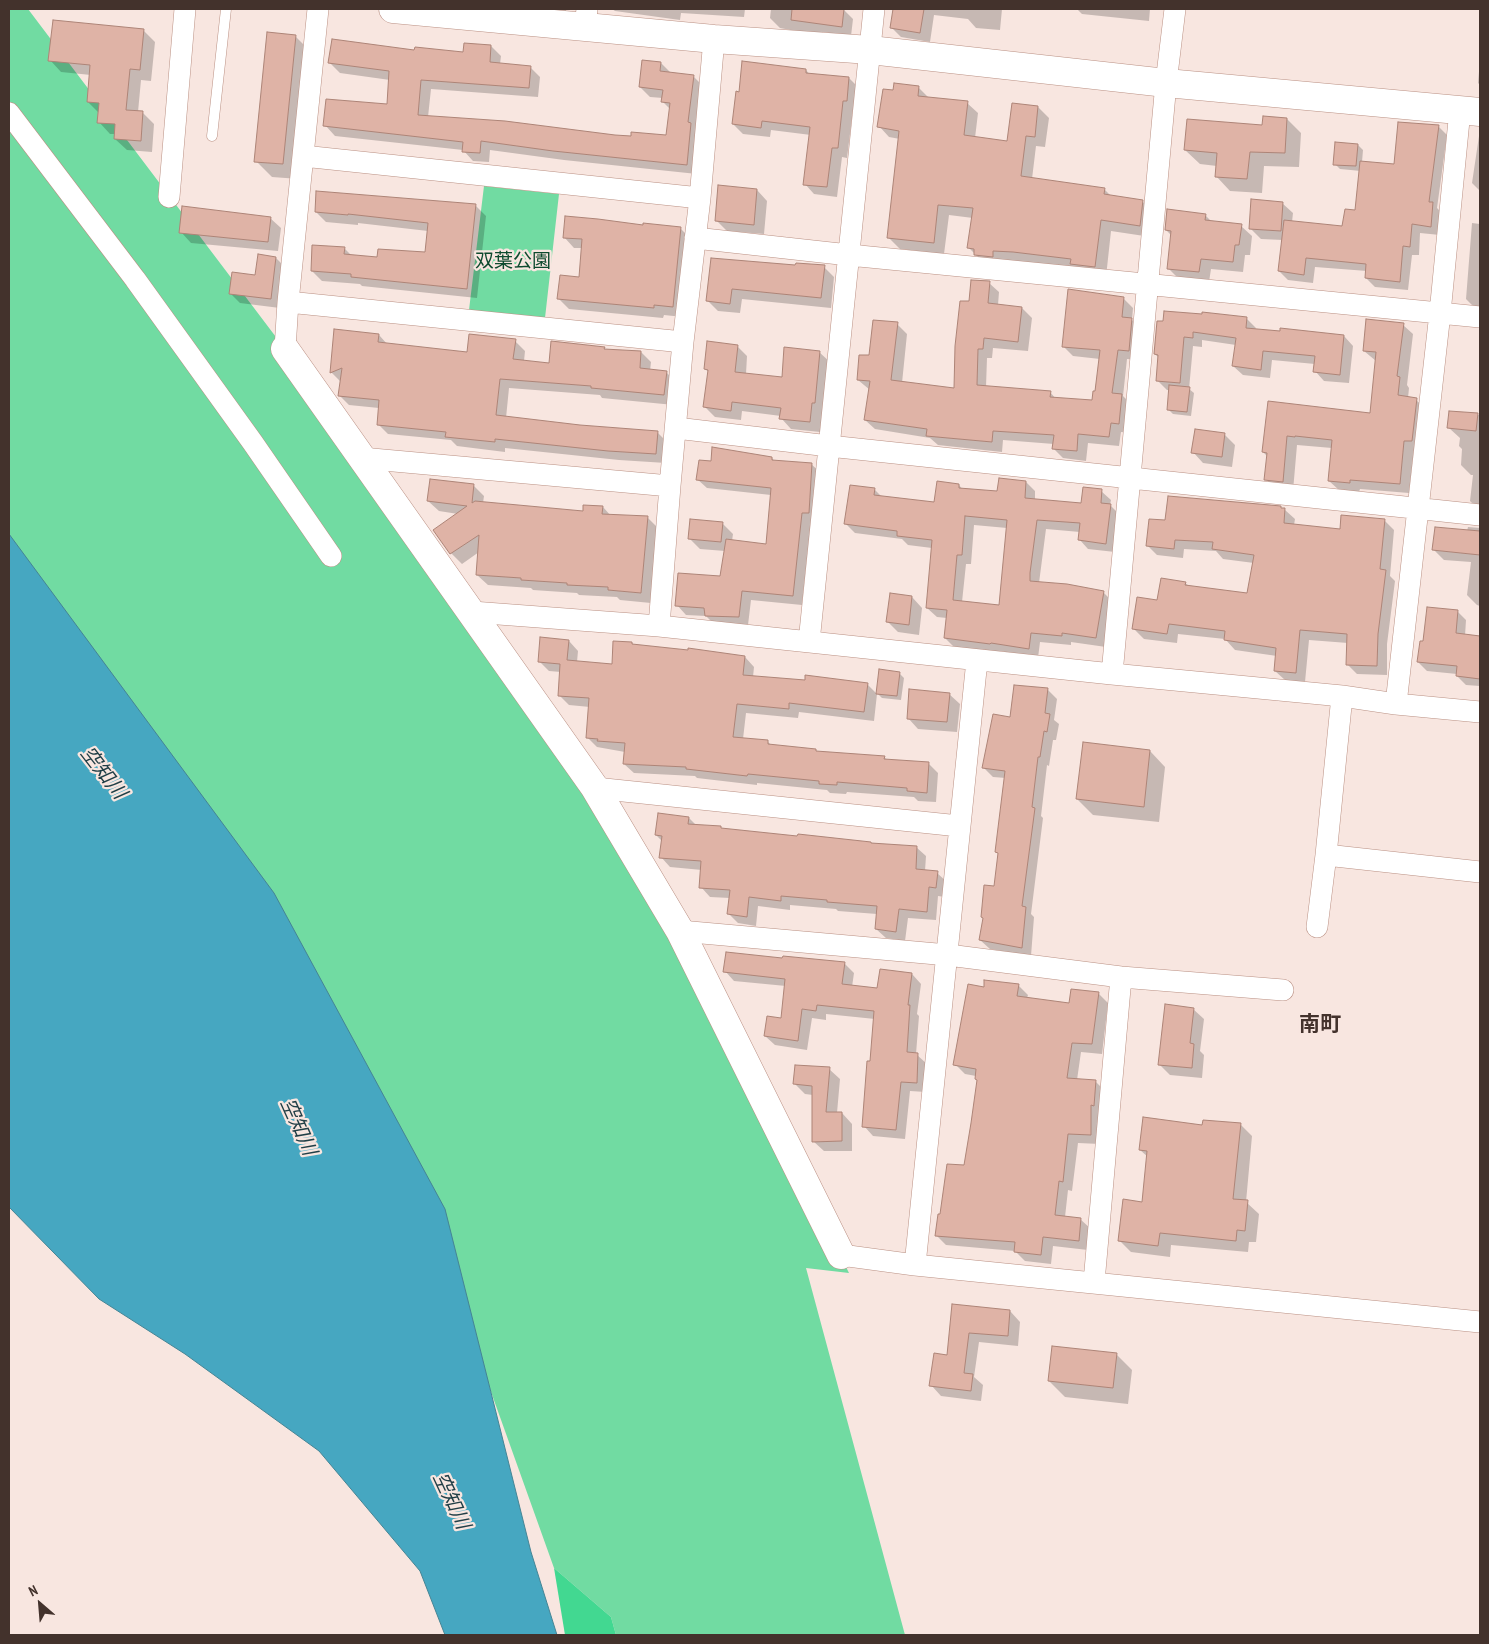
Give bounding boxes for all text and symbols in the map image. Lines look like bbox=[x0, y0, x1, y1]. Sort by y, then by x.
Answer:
park label: 双葉公園 bbox=[475, 251, 551, 273]
water label: 空知川 bbox=[75, 742, 131, 804]
district label: 南町 bbox=[1299, 1012, 1341, 1038]
water label: 空知川 bbox=[275, 1095, 321, 1159]
water label: 空知川 bbox=[427, 1469, 475, 1533]
north arrow bbox=[15, 1579, 65, 1629]
text: N bbox=[26, 1581, 41, 1600]

